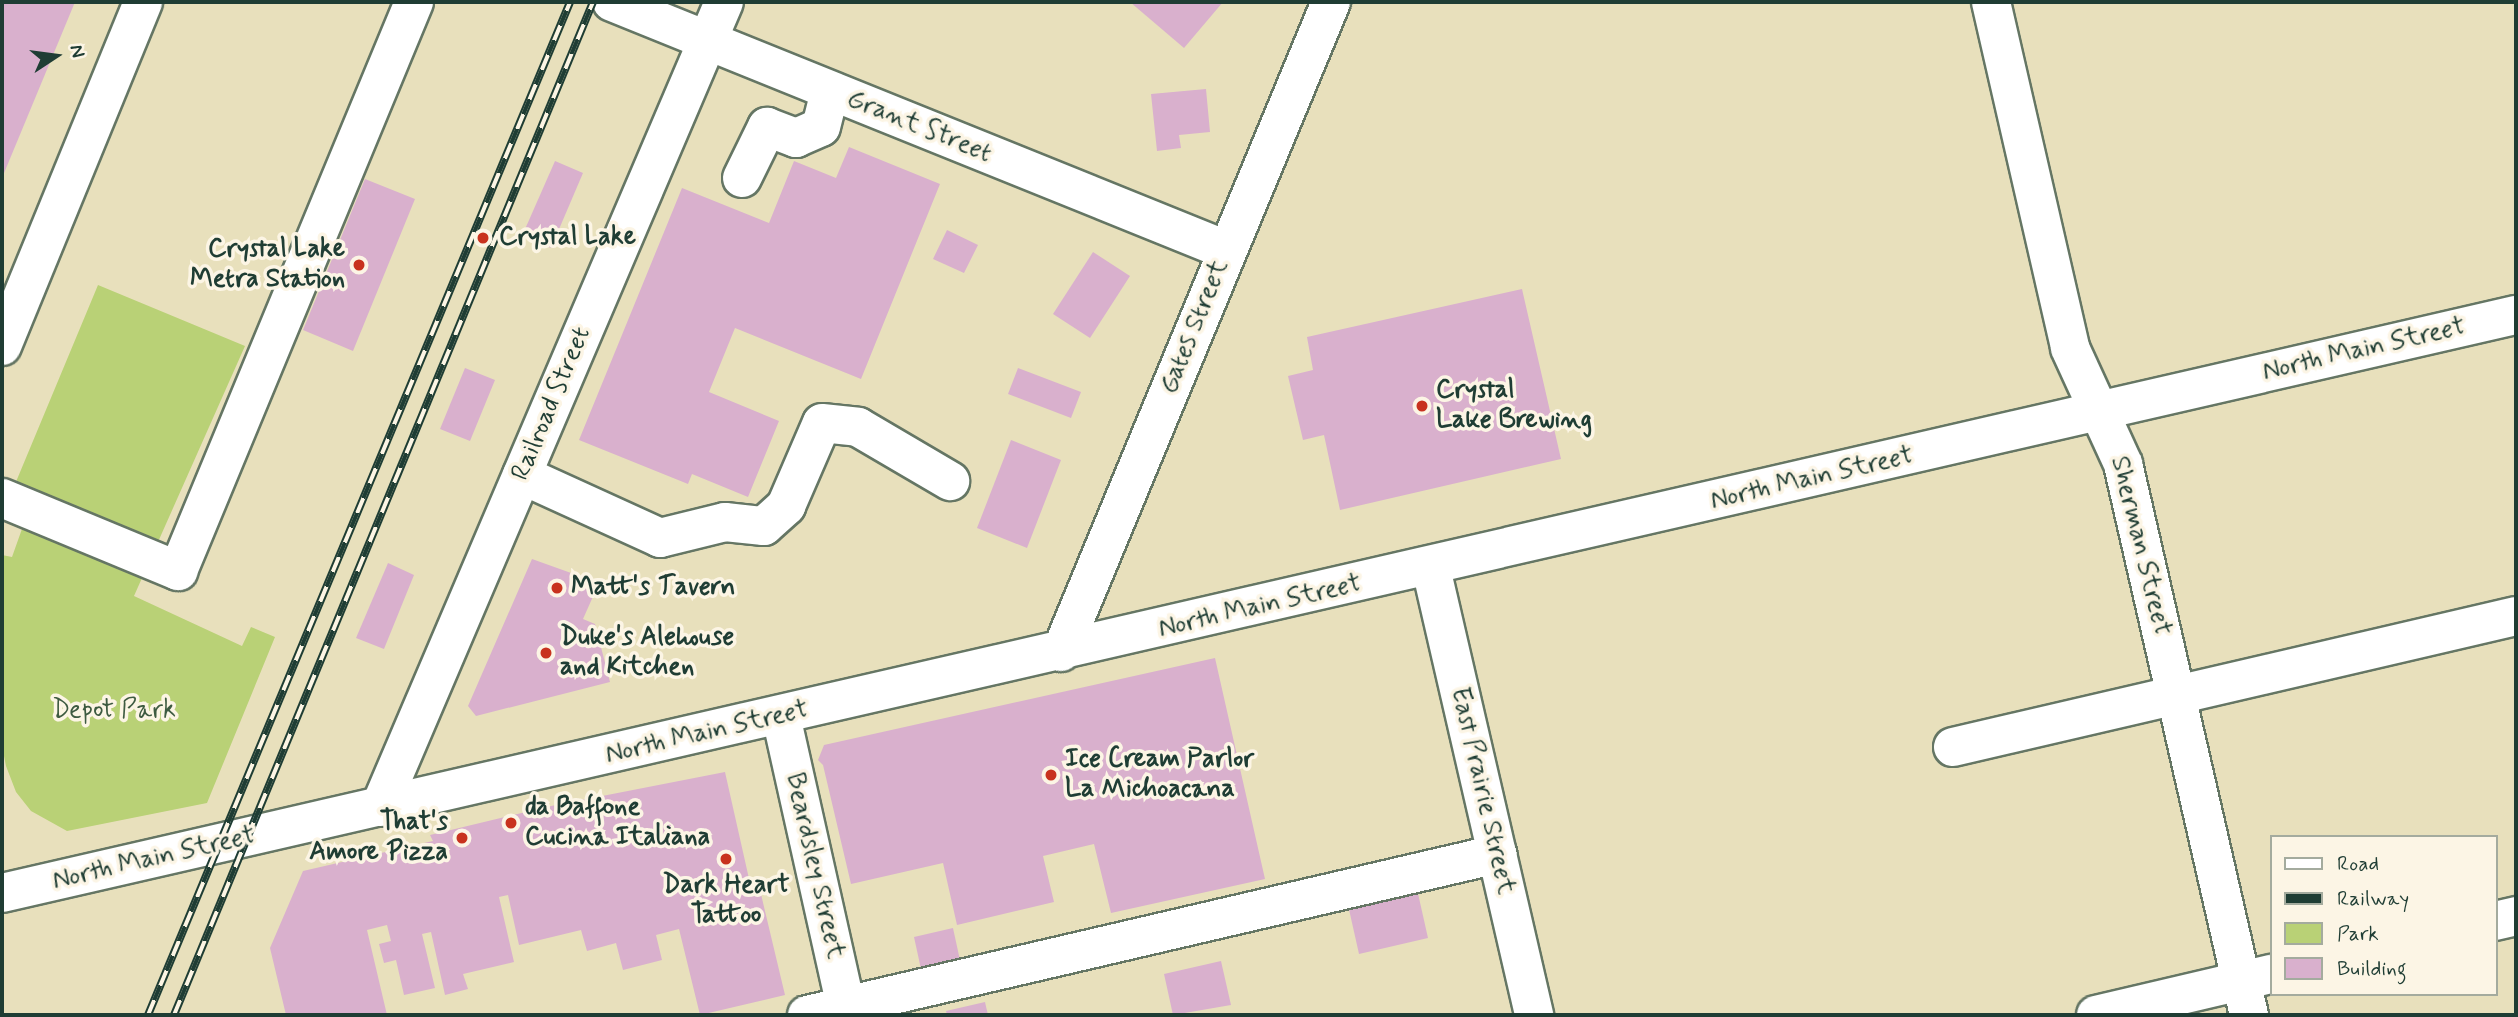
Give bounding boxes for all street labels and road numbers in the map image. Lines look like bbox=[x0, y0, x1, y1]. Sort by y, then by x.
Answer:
street label: Grant Street bbox=[840, 83, 998, 171]
street label: Gates Street bbox=[1154, 256, 1236, 398]
street label: North Main Street bbox=[2260, 312, 2468, 388]
street label: Railroad Street bbox=[505, 320, 599, 488]
street label: North Main Street bbox=[1708, 441, 1916, 517]
street label: Sherman Street bbox=[2103, 454, 2177, 638]
street label: North Main Street bbox=[1156, 569, 1364, 645]
street label: East Prairie Street bbox=[1443, 684, 1521, 898]
street label: North Main Street bbox=[603, 695, 811, 771]
street label: Beardsley Street bbox=[777, 770, 851, 962]
street label: North Main Street bbox=[50, 821, 258, 897]

